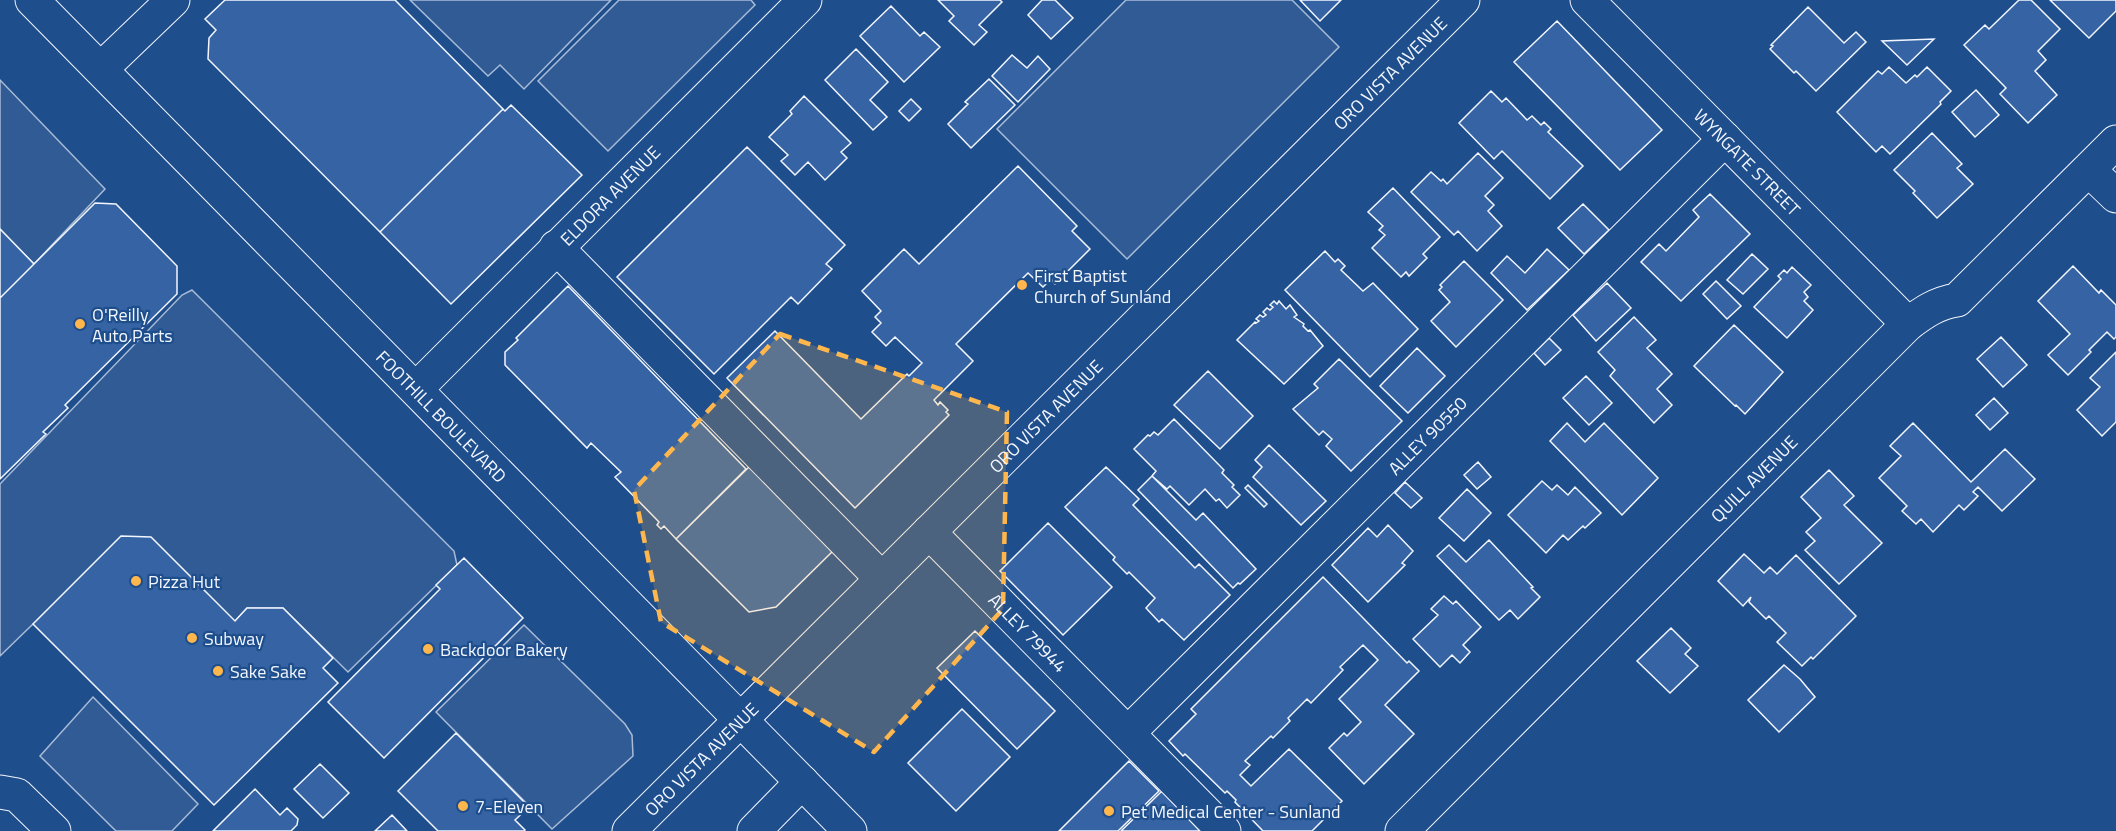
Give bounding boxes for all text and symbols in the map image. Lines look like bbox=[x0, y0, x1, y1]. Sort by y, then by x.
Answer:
street label: ORO VISTA AVENUE bbox=[1327, 10, 1453, 136]
street label: WYNGATE STREET bbox=[1688, 102, 1807, 222]
street label: ELDORA AVENUE bbox=[553, 139, 666, 252]
place label: First Baptist Church of Sunland bbox=[1034, 262, 1171, 310]
marker: First Baptist Church of Sunland bbox=[1015, 278, 1029, 292]
place label: O'Reilly Auto Parts bbox=[92, 301, 173, 349]
marker: O'Reilly Auto Parts bbox=[73, 317, 87, 331]
street label: FOOTHILL BOULEVARD bbox=[370, 344, 513, 489]
street label: ORO VISTA AVENUE bbox=[982, 353, 1109, 479]
street label: ALLEY 90550 bbox=[1381, 390, 1473, 481]
street label: QUILL AVENUE bbox=[1704, 429, 1803, 528]
place label: Pizza Hut bbox=[148, 568, 221, 595]
marker: Pizza Hut bbox=[129, 574, 143, 588]
street label: ALLEY 79944 bbox=[983, 587, 1073, 678]
place label: Subway bbox=[204, 625, 264, 652]
marker: Subway bbox=[185, 631, 199, 645]
place label: Backdoor Bakery bbox=[440, 636, 568, 663]
marker: Backdoor Bakery bbox=[421, 642, 435, 656]
place label: Sake Sake bbox=[230, 658, 306, 685]
marker: Sake Sake bbox=[211, 664, 225, 678]
street label: ORO VISTA AVENUE bbox=[638, 696, 764, 822]
place label: 7-Eleven bbox=[475, 793, 543, 820]
place label: Pet Medical Center - Sunland bbox=[1121, 798, 1341, 825]
marker: 7-Eleven bbox=[456, 799, 470, 813]
marker: Pet Medical Center - Sunland bbox=[1102, 804, 1116, 818]

